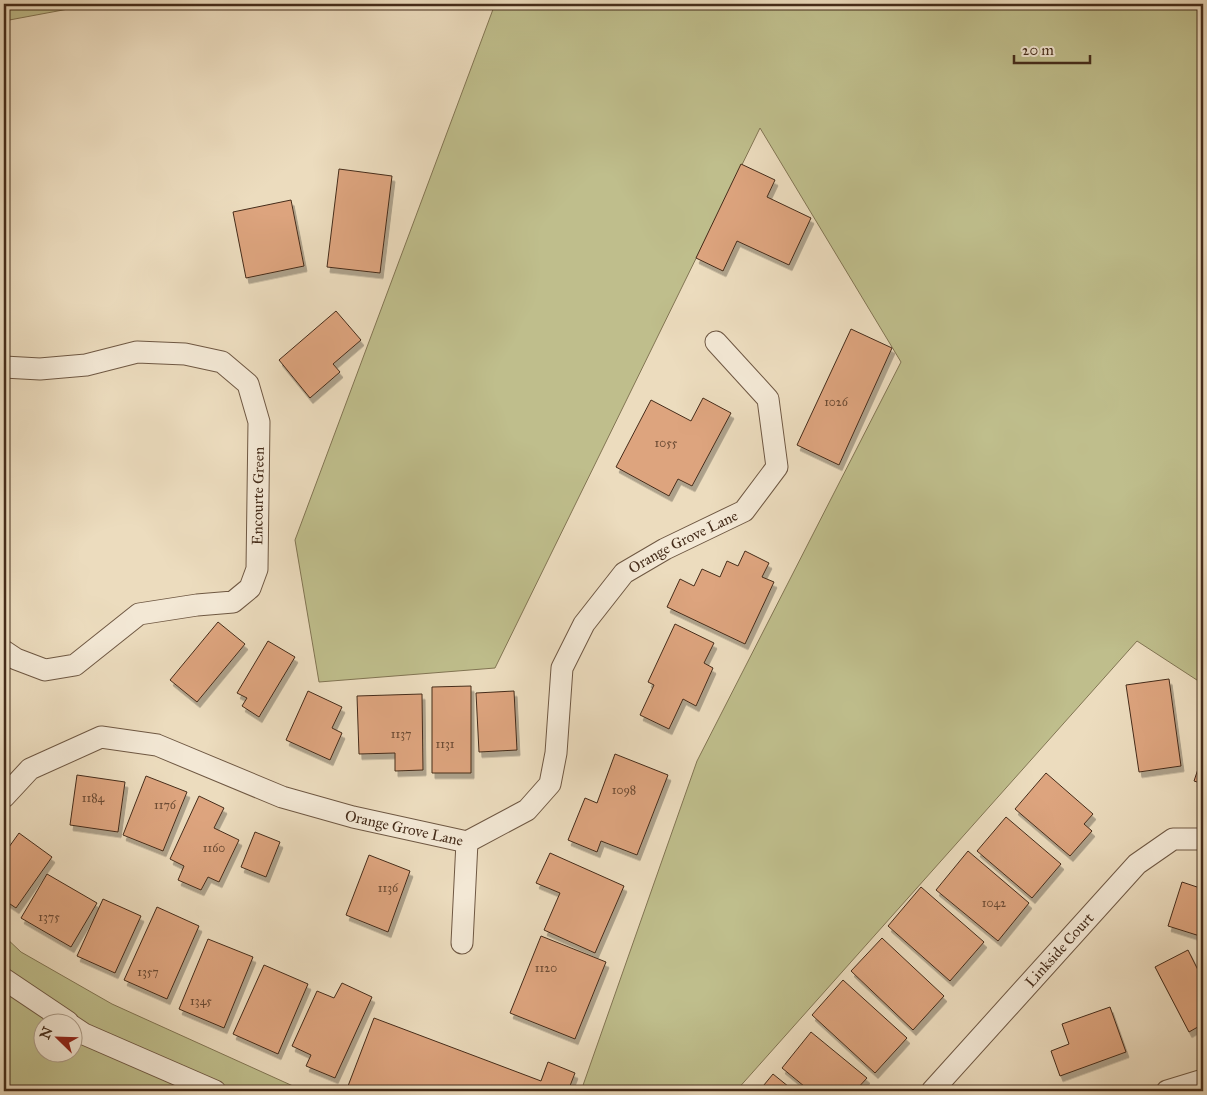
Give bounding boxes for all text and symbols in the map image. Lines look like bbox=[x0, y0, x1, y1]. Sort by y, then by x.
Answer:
scale bar bbox=[1014, 32, 1091, 64]
text: 20 m bbox=[1022, 41, 1054, 59]
house number: 1026 bbox=[824, 395, 849, 409]
house number: 1055 bbox=[655, 436, 678, 450]
street label: Encourte Green bbox=[248, 447, 268, 545]
street label: Orange Grove Lane bbox=[625, 506, 741, 577]
house number: 1137 bbox=[391, 727, 411, 741]
house number: 1131 bbox=[435, 737, 455, 751]
house number: 1098 bbox=[612, 783, 636, 797]
house number: 1184 bbox=[82, 791, 105, 805]
house number: 1176 bbox=[154, 798, 177, 812]
street label: Orange Grove Lane bbox=[343, 806, 465, 850]
house number: 1160 bbox=[203, 841, 225, 855]
house number: 1136 bbox=[378, 881, 399, 895]
house number: 1042 bbox=[982, 896, 1006, 910]
street label: Linkside Court bbox=[1021, 909, 1098, 991]
house number: 1375 bbox=[38, 910, 60, 924]
house number: 1120 bbox=[535, 961, 557, 975]
house number: 1357 bbox=[137, 965, 159, 979]
house number: 1345 bbox=[190, 994, 212, 1008]
north arrow bbox=[32, 1012, 82, 1062]
text: N bbox=[36, 1024, 57, 1042]

